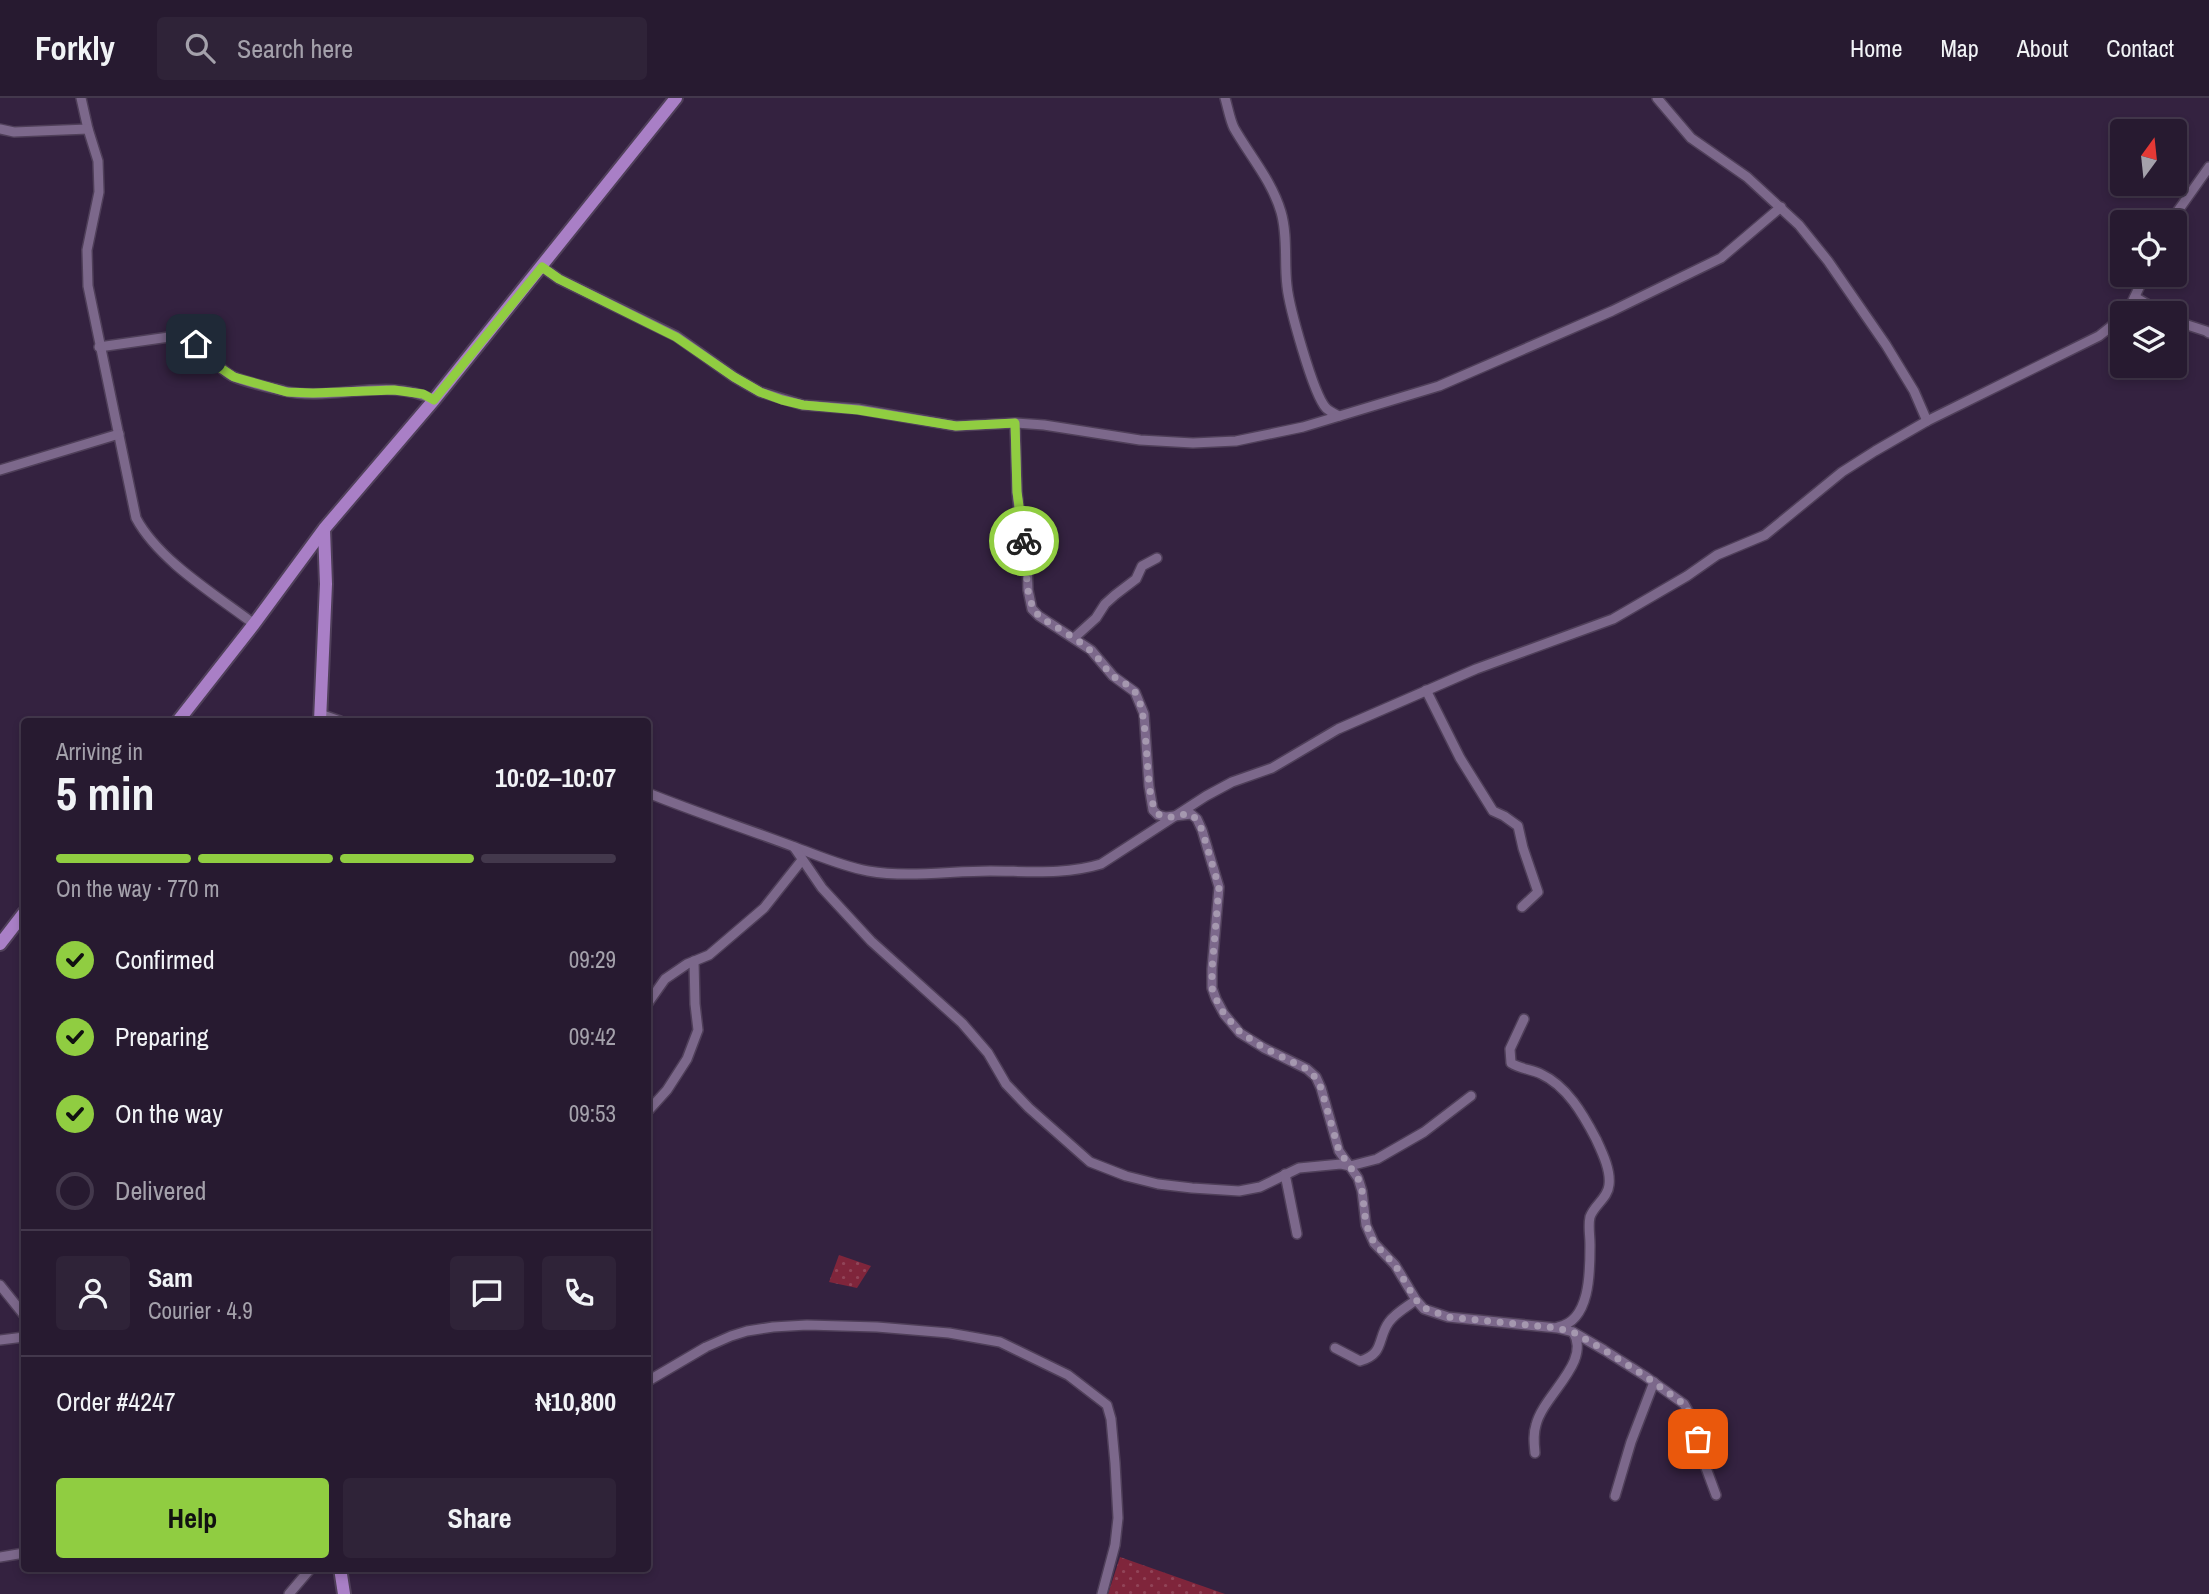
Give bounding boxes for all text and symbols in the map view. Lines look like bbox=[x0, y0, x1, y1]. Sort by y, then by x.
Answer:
search box bbox=[157, 17, 647, 80]
text: Forkly bbox=[35, 26, 115, 70]
icon: search bbox=[181, 29, 219, 67]
text: Search here bbox=[237, 31, 353, 66]
text: Home bbox=[1850, 32, 1902, 64]
text: Map bbox=[1940, 32, 1979, 64]
text: About bbox=[2017, 32, 2068, 64]
text: Contact bbox=[2106, 32, 2174, 64]
north arrow bbox=[2110, 119, 2188, 196]
map controls bbox=[2110, 119, 2187, 378]
button: locate bbox=[2110, 210, 2187, 287]
button: layers bbox=[2110, 301, 2187, 378]
pin bbox=[166, 314, 226, 374]
icon: home bbox=[177, 325, 215, 363]
courier bbox=[989, 506, 1059, 576]
icon: bike bbox=[1005, 522, 1043, 560]
text: Arriving in bbox=[56, 736, 143, 767]
text: 10:02–10:07 bbox=[495, 760, 616, 795]
text: 5 min bbox=[56, 762, 155, 824]
text: On the way · 770 m bbox=[56, 873, 220, 904]
icon: check bbox=[56, 941, 94, 979]
text: Confirmed bbox=[115, 942, 215, 977]
text: 09:29 bbox=[569, 944, 616, 975]
icon: check bbox=[56, 1018, 94, 1056]
text: Preparing bbox=[115, 1019, 209, 1054]
text: 09:42 bbox=[569, 1021, 616, 1052]
icon: check bbox=[56, 1095, 94, 1133]
text: On the way bbox=[115, 1096, 223, 1131]
text: 09:53 bbox=[569, 1098, 616, 1129]
text: Delivered bbox=[115, 1173, 206, 1208]
button: person bbox=[56, 1256, 130, 1330]
button: chat bbox=[450, 1256, 524, 1330]
button: phone bbox=[542, 1256, 616, 1330]
text: Sam bbox=[148, 1260, 193, 1295]
text: Courier · 4.9 bbox=[148, 1295, 253, 1326]
text: Order #4247 bbox=[56, 1384, 176, 1419]
text: ₦10,800 bbox=[535, 1384, 616, 1419]
pin bbox=[1668, 1409, 1728, 1469]
icon: bag bbox=[1679, 1420, 1717, 1458]
button: Help bbox=[56, 1478, 329, 1558]
button: Share bbox=[343, 1478, 616, 1558]

